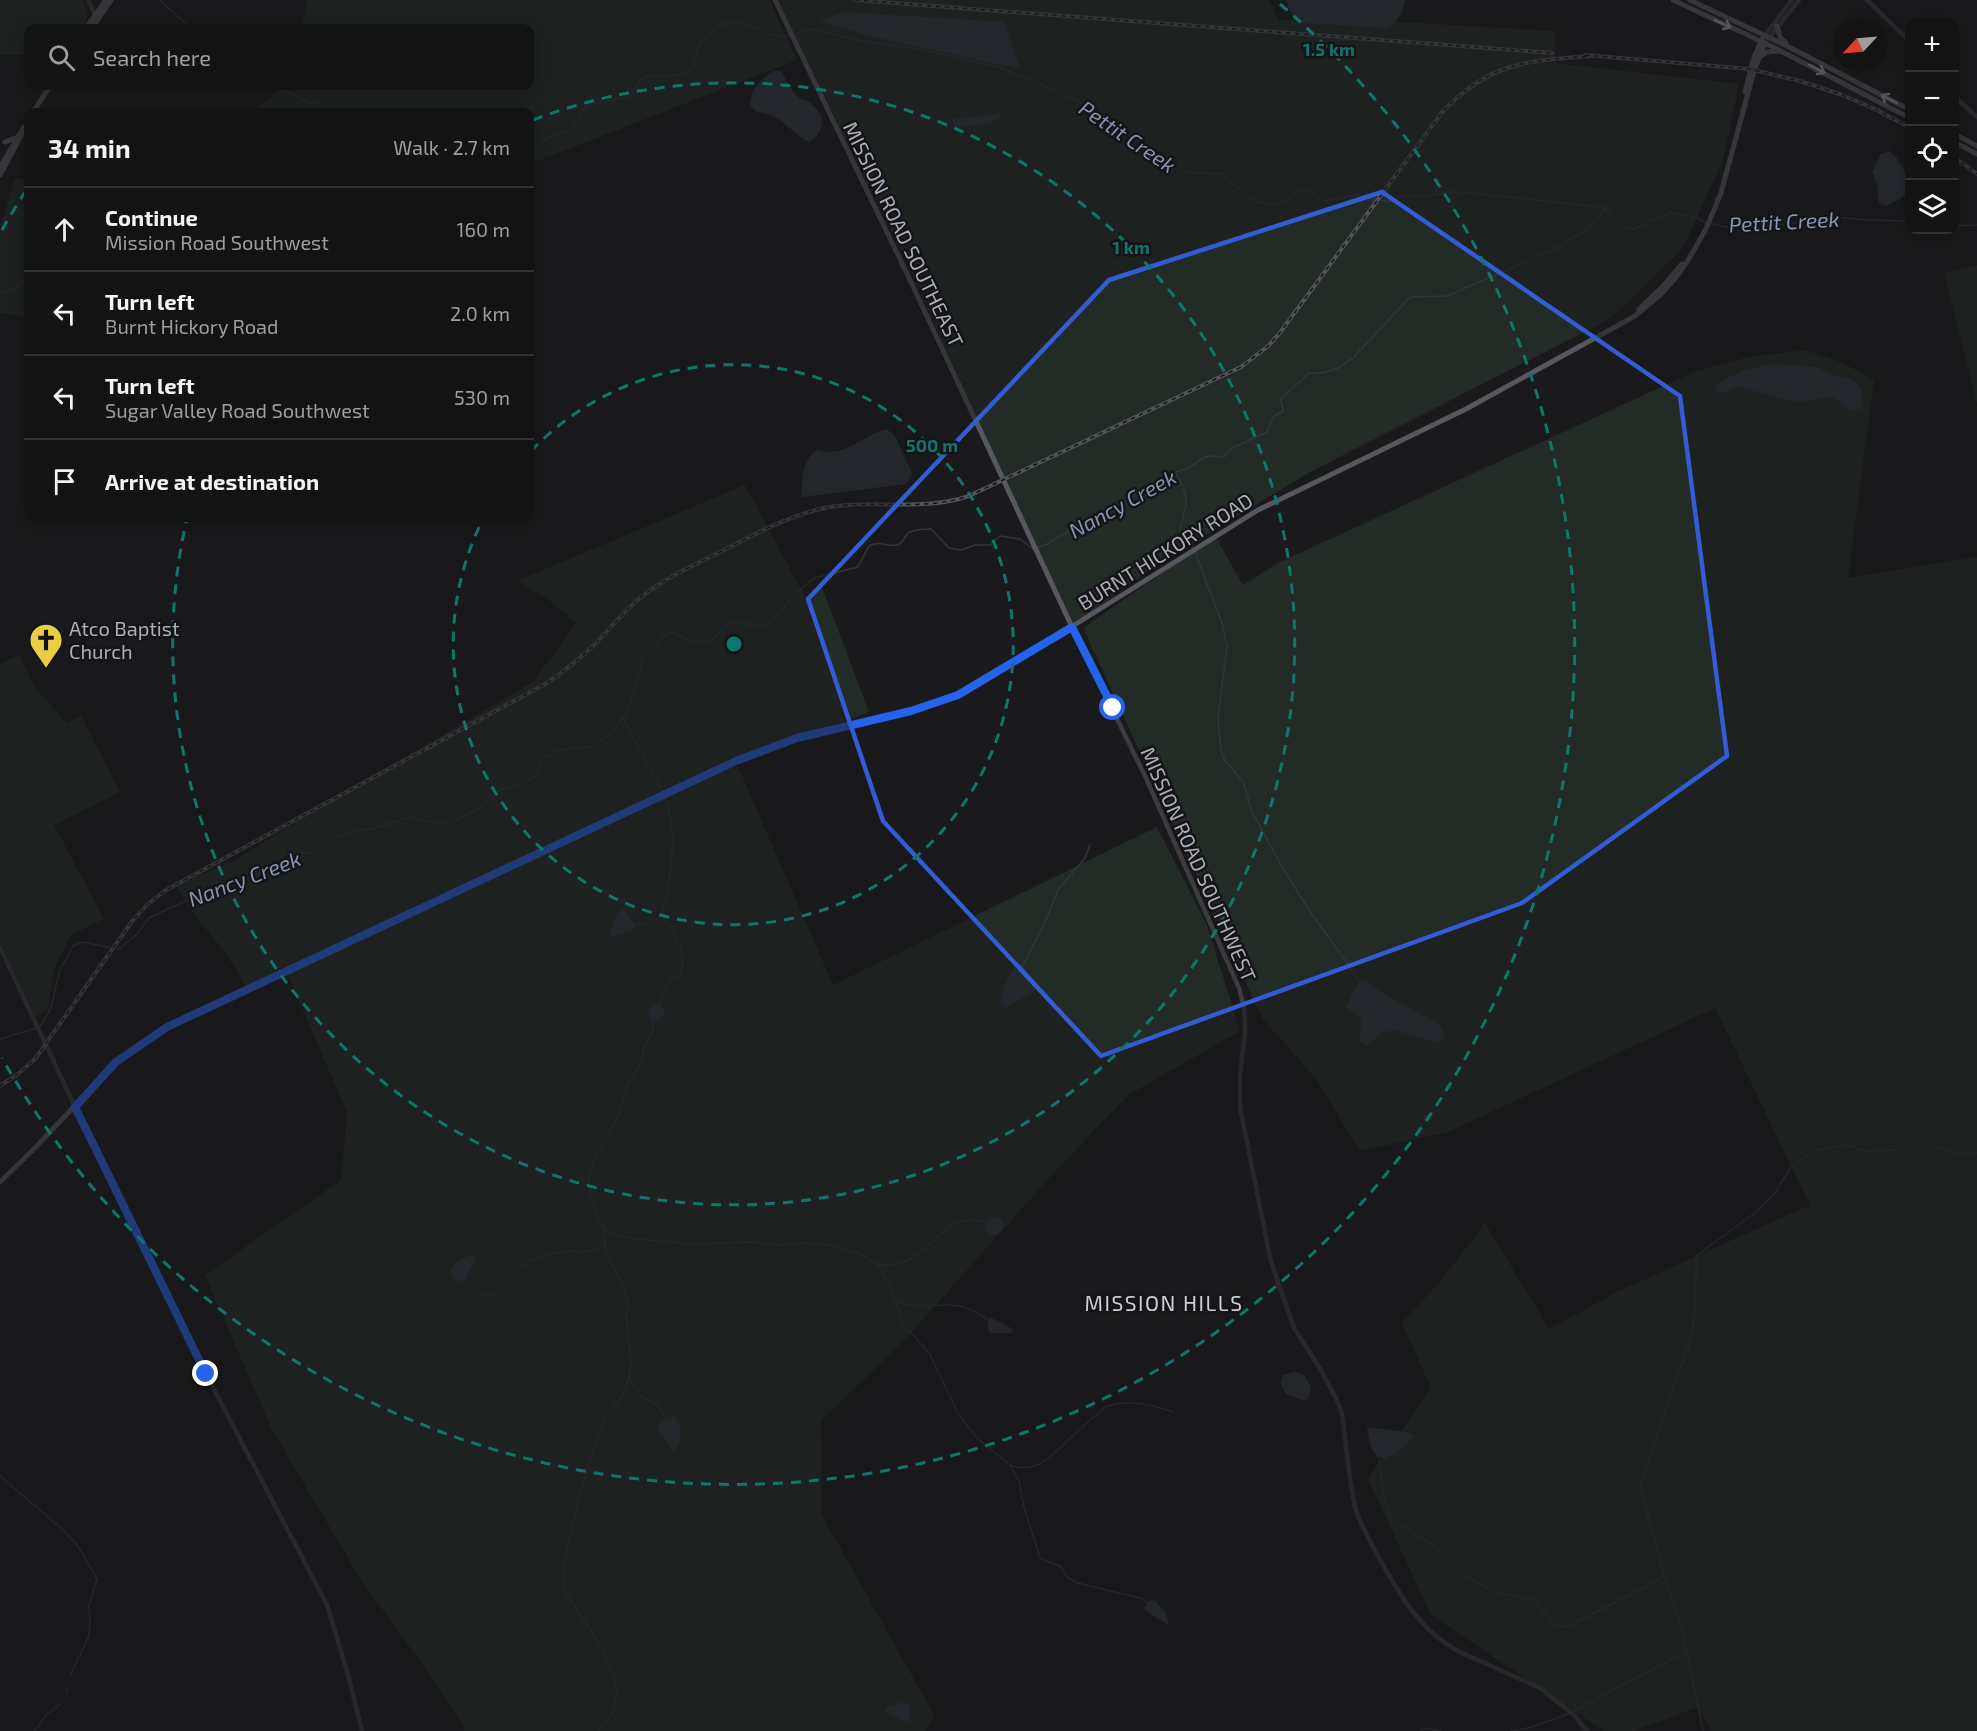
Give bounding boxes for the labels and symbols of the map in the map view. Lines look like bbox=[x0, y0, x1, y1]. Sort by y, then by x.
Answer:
one-way arrow bbox=[1714, 18, 1732, 30]
north arrow bbox=[1833, 18, 1887, 72]
text: 1.5 km bbox=[1303, 38, 1355, 60]
one-way arrow bbox=[1808, 63, 1825, 75]
one-way arrow bbox=[1881, 93, 1898, 105]
water label: Pettit Creek bbox=[1075, 95, 1181, 177]
street label: MISSION ROAD SOUTHEAST bbox=[839, 117, 969, 351]
water label: Pettit Creek bbox=[1728, 206, 1840, 236]
text: 1 km bbox=[1112, 236, 1150, 258]
text: 500 m bbox=[906, 434, 958, 456]
water label: Nancy Creek bbox=[1064, 463, 1180, 544]
street label: BURNT HICKORY ROAD bbox=[1073, 487, 1257, 615]
place label: Atco Baptist Church bbox=[69, 616, 180, 663]
church icon: Atco Baptist Church bbox=[28, 622, 64, 669]
centre of rings bbox=[724, 634, 744, 654]
route start bbox=[1099, 694, 1125, 720]
street label: MISSION ROAD SOUTHWEST bbox=[1136, 743, 1262, 985]
water label: Nancy Creek bbox=[184, 845, 304, 912]
district label: MISSION HILLS bbox=[1085, 1290, 1243, 1315]
route end bbox=[192, 1360, 218, 1386]

